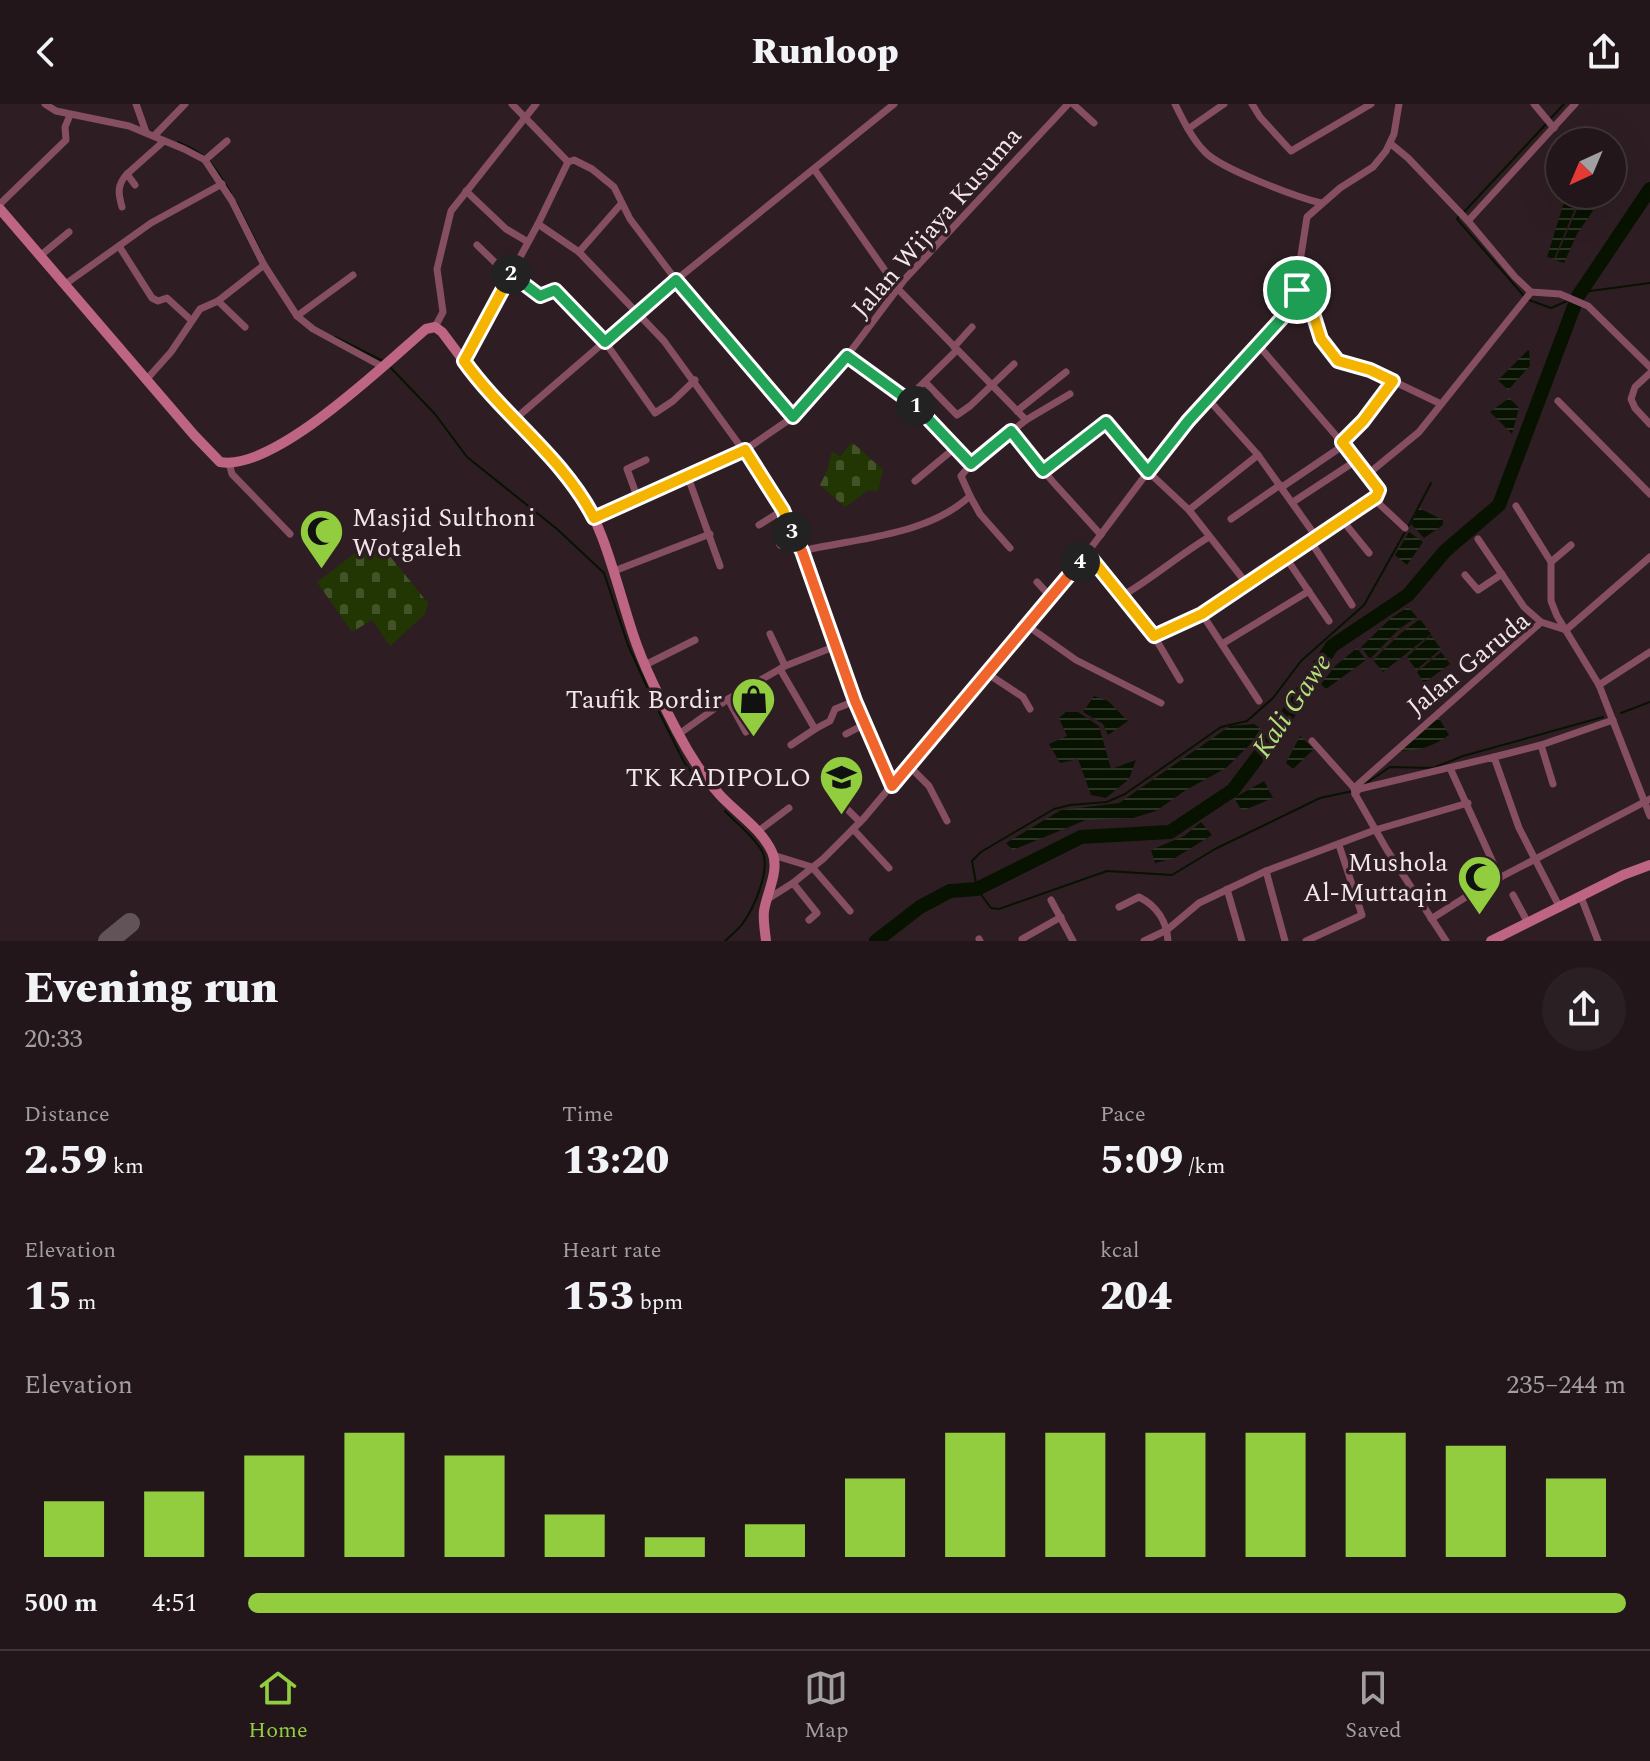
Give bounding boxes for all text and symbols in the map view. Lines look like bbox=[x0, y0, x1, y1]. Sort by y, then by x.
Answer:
text: Runloop bbox=[751, 25, 899, 80]
icon: back bbox=[24, 30, 68, 74]
icon: share bbox=[1582, 30, 1626, 74]
street label: Jalan Wijaya Kusuma bbox=[842, 118, 1032, 327]
north arrow bbox=[1546, 128, 1626, 208]
map controls bbox=[1546, 128, 1626, 208]
pin: 2 bbox=[491, 254, 531, 294]
pin bbox=[1263, 256, 1331, 324]
text: 2 bbox=[505, 257, 517, 290]
icon: arrive bbox=[1275, 268, 1319, 312]
pin: 1 bbox=[896, 386, 936, 426]
text: 1 bbox=[910, 389, 922, 422]
place label: Masjid Sulthoni Wotgaleh bbox=[352, 498, 536, 568]
mosque icon: Masjid Sulthoni Wotgaleh bbox=[297, 508, 345, 571]
pin: 3 bbox=[772, 512, 812, 552]
text: 3 bbox=[786, 515, 798, 548]
pin: 4 bbox=[1060, 542, 1100, 582]
text: 4 bbox=[1074, 545, 1086, 578]
street label: Jalan Garuda bbox=[1398, 601, 1539, 726]
water label: Kali Gawe bbox=[1241, 645, 1343, 767]
shop icon: Taufik Bordir bbox=[729, 675, 777, 738]
place label: Taufik Bordir bbox=[565, 680, 722, 720]
school or university icon: TK KADIPOLO bbox=[818, 753, 866, 816]
place label: TK KADIPOLO bbox=[626, 758, 811, 798]
place label: Mushola Al-Muttaqin bbox=[1303, 843, 1448, 913]
mosque icon: Mushola Al-Muttaqin bbox=[1455, 853, 1503, 916]
text: Evening run bbox=[24, 955, 279, 1022]
button: share bbox=[1542, 967, 1626, 1051]
text: 20:33 bbox=[24, 1019, 83, 1059]
text: Distance bbox=[24, 1098, 110, 1131]
text: Time bbox=[562, 1098, 613, 1131]
text: Pace bbox=[1100, 1098, 1146, 1131]
text: 2.59 bbox=[24, 1131, 107, 1192]
text: 13:20 bbox=[562, 1131, 669, 1192]
text: 5:09 bbox=[1100, 1131, 1183, 1192]
text: km bbox=[107, 1150, 144, 1183]
text: /km bbox=[1183, 1150, 1225, 1183]
text: Elevation bbox=[24, 1234, 116, 1267]
text: Heart rate bbox=[562, 1234, 662, 1267]
text: kcal bbox=[1100, 1234, 1140, 1267]
text: 15 bbox=[24, 1267, 72, 1328]
text: 153 bbox=[562, 1267, 634, 1328]
text: 204 bbox=[1100, 1267, 1172, 1328]
text: m bbox=[72, 1286, 96, 1319]
text: bpm bbox=[634, 1286, 683, 1319]
text: Elevation bbox=[24, 1365, 133, 1405]
text: 235–244 m bbox=[1506, 1365, 1626, 1405]
text: 500 m bbox=[24, 1583, 98, 1623]
text: 4:51 bbox=[152, 1583, 198, 1623]
tab: Home bbox=[248, 1666, 308, 1747]
tab: Map bbox=[804, 1666, 849, 1747]
tab: Saved bbox=[1345, 1666, 1402, 1747]

